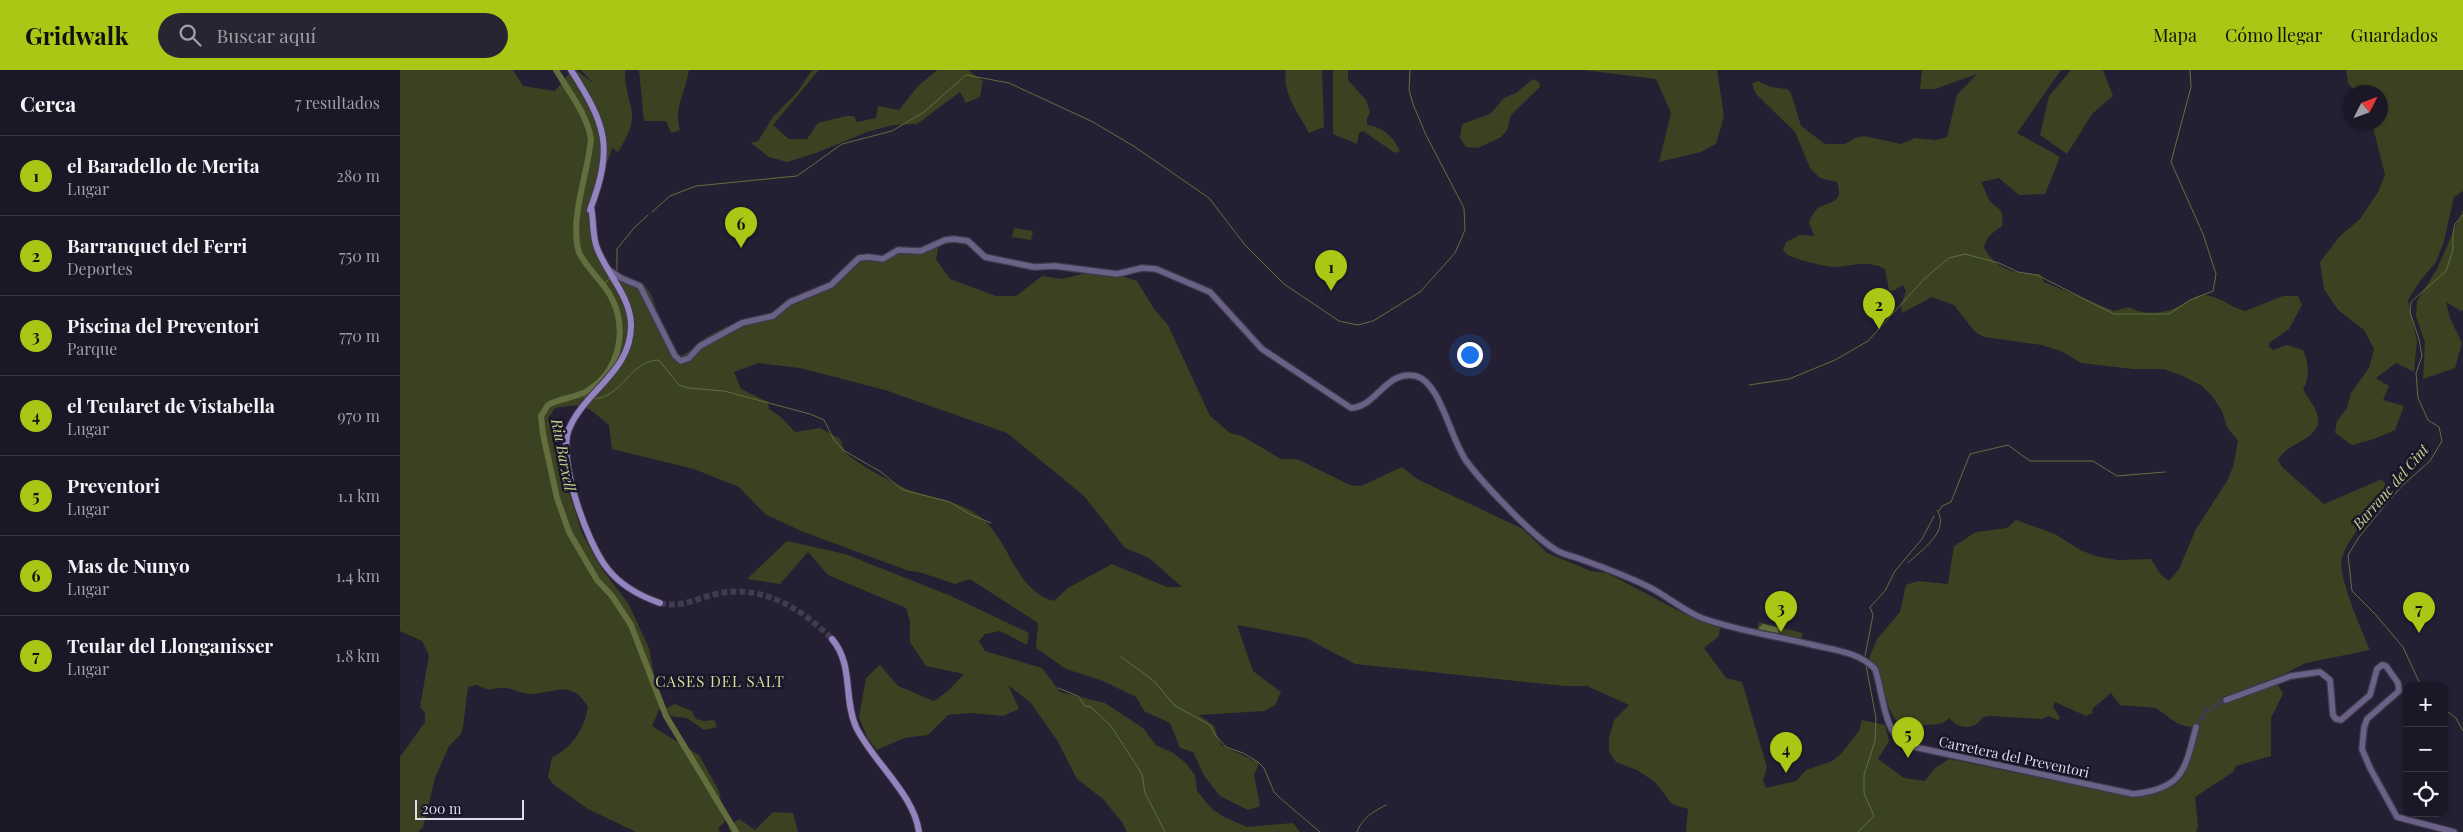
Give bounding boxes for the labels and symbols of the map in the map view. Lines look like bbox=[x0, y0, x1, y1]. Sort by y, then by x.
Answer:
north arrow bbox=[2343, 85, 2388, 130]
pin: 6 bbox=[725, 207, 757, 248]
pin: 1 bbox=[1315, 250, 1347, 291]
pin: 2 bbox=[1863, 288, 1895, 329]
your location bbox=[1457, 342, 1483, 368]
water label: Riu Barxell bbox=[547, 416, 581, 493]
water label: Barranc del Cint bbox=[2347, 439, 2433, 534]
pin: 3 bbox=[1765, 591, 1797, 632]
pin: 7 bbox=[2403, 592, 2435, 633]
district label: CASES DEL SALT bbox=[655, 671, 785, 691]
pin: 5 bbox=[1892, 717, 1924, 758]
street label: Carretera del Preventori bbox=[1937, 731, 2091, 782]
pin: 4 bbox=[1770, 732, 1802, 773]
scale bar bbox=[415, 797, 524, 820]

